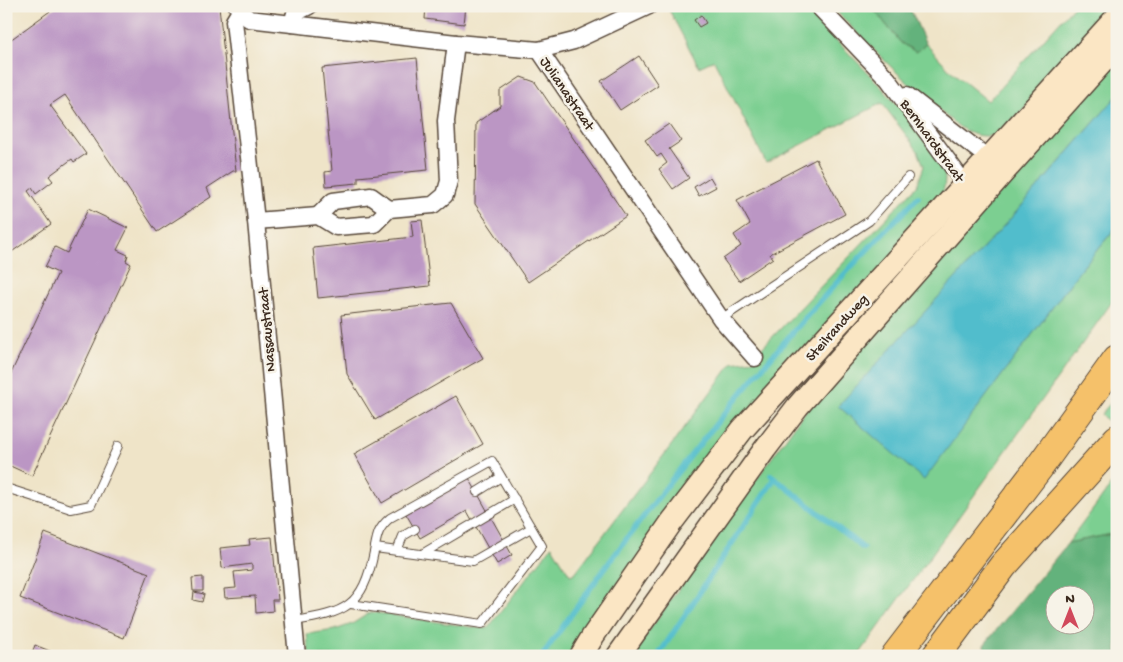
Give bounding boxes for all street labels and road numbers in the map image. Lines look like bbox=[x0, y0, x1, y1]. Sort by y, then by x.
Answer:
street label: Julianastraat bbox=[535, 54, 599, 136]
street label: Bernhardstraat bbox=[895, 95, 969, 188]
street label: Nassaustraat bbox=[255, 285, 281, 373]
street label: Steilrandweg bbox=[802, 291, 873, 366]

